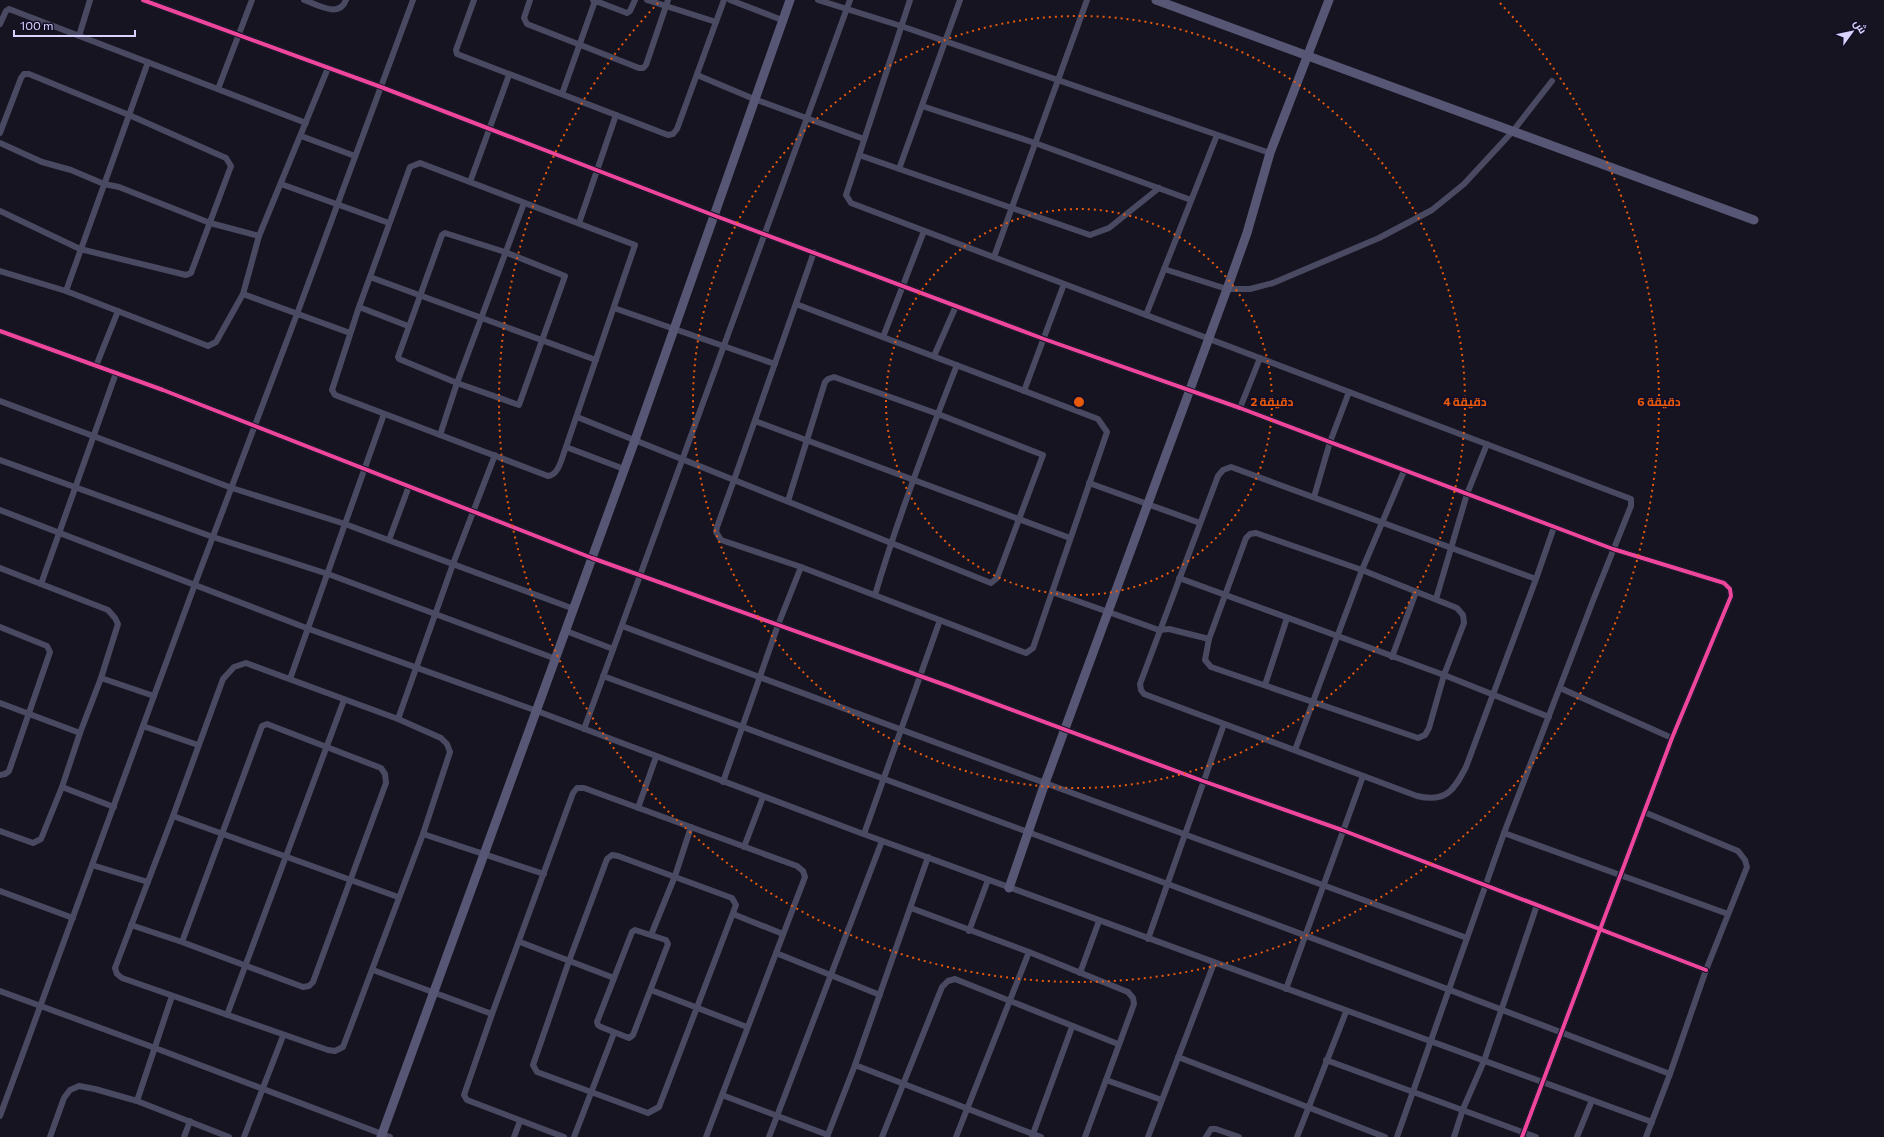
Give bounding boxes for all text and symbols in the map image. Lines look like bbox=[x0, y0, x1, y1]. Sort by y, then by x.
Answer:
scale bar bbox=[14, 12, 135, 38]
north arrow bbox=[1832, 12, 1872, 52]
text: ش bbox=[1851, 17, 1870, 36]
text: 100 m bbox=[20, 18, 54, 32]
text: 2 دقيقة bbox=[1250, 394, 1294, 409]
text: 4 دقيقة bbox=[1443, 394, 1487, 409]
text: 6 دقيقة bbox=[1637, 394, 1681, 409]
centre of rings bbox=[1072, 395, 1086, 409]

